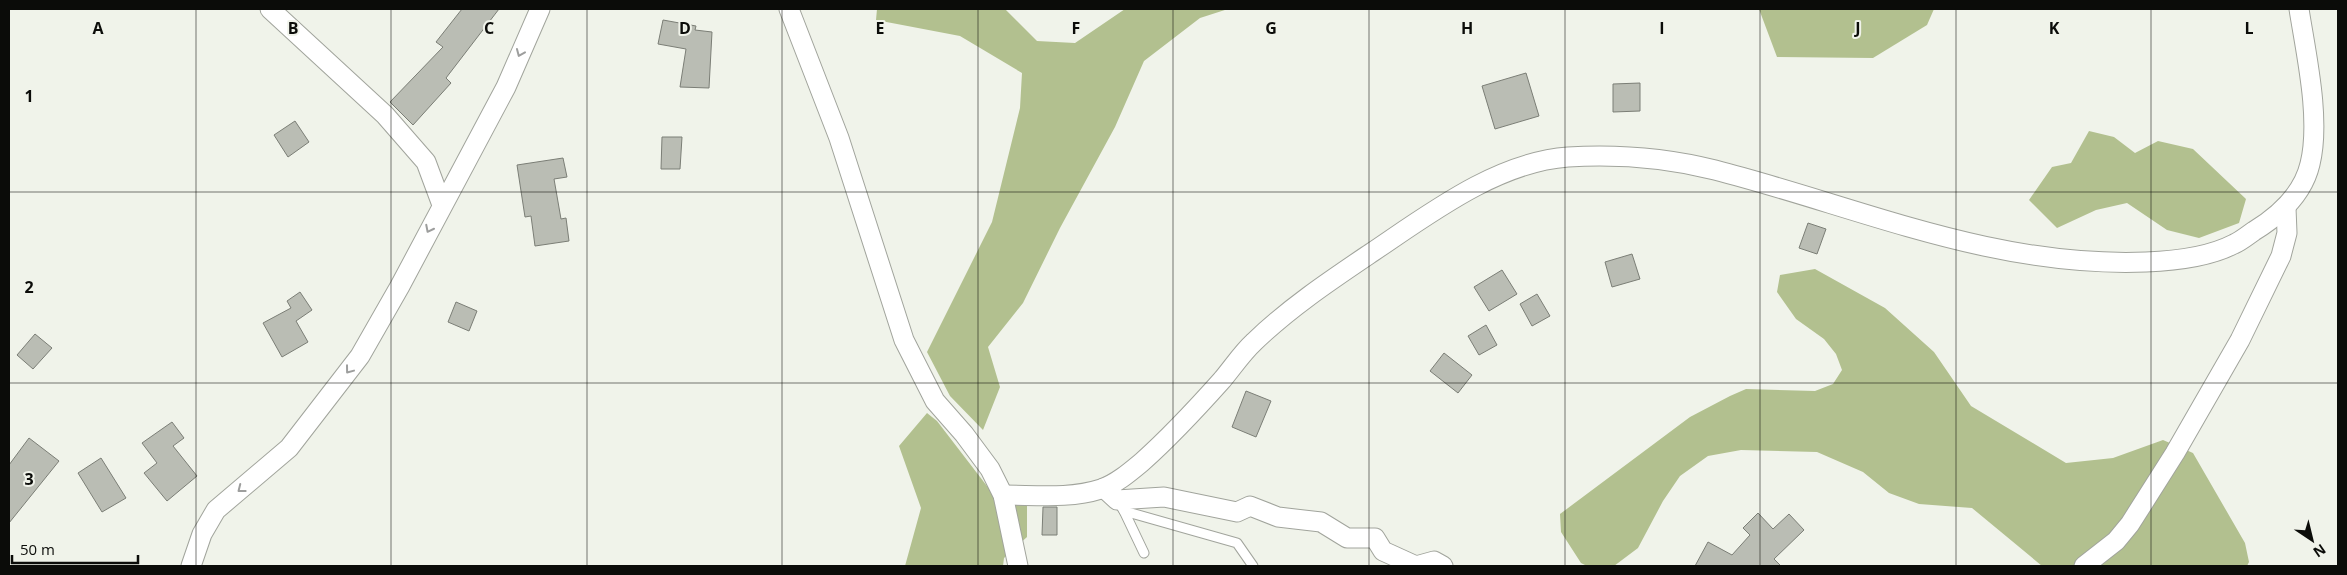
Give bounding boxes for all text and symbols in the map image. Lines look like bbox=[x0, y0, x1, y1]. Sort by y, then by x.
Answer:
text: A bbox=[92, 17, 104, 39]
text: B bbox=[288, 17, 298, 39]
text: C bbox=[484, 17, 494, 39]
text: D bbox=[679, 17, 691, 39]
text: E bbox=[876, 17, 885, 39]
text: F bbox=[1072, 17, 1080, 39]
text: G bbox=[1265, 17, 1277, 39]
text: H bbox=[1461, 17, 1473, 39]
text: I bbox=[1659, 17, 1665, 39]
text: J bbox=[1853, 17, 1861, 39]
text: K bbox=[2049, 17, 2060, 39]
text: L bbox=[2244, 17, 2254, 39]
one-way arrow bbox=[516, 48, 527, 57]
text: 1 bbox=[24, 85, 34, 107]
one-way arrow bbox=[425, 223, 435, 232]
text: 2 bbox=[24, 276, 34, 298]
one-way arrow bbox=[347, 364, 355, 373]
text: 3 bbox=[24, 468, 34, 490]
one-way arrow bbox=[237, 484, 246, 493]
north arrow bbox=[2287, 515, 2337, 565]
scale bar bbox=[12, 532, 139, 564]
text: 50 m bbox=[20, 539, 55, 559]
text: N bbox=[2310, 540, 2330, 562]

